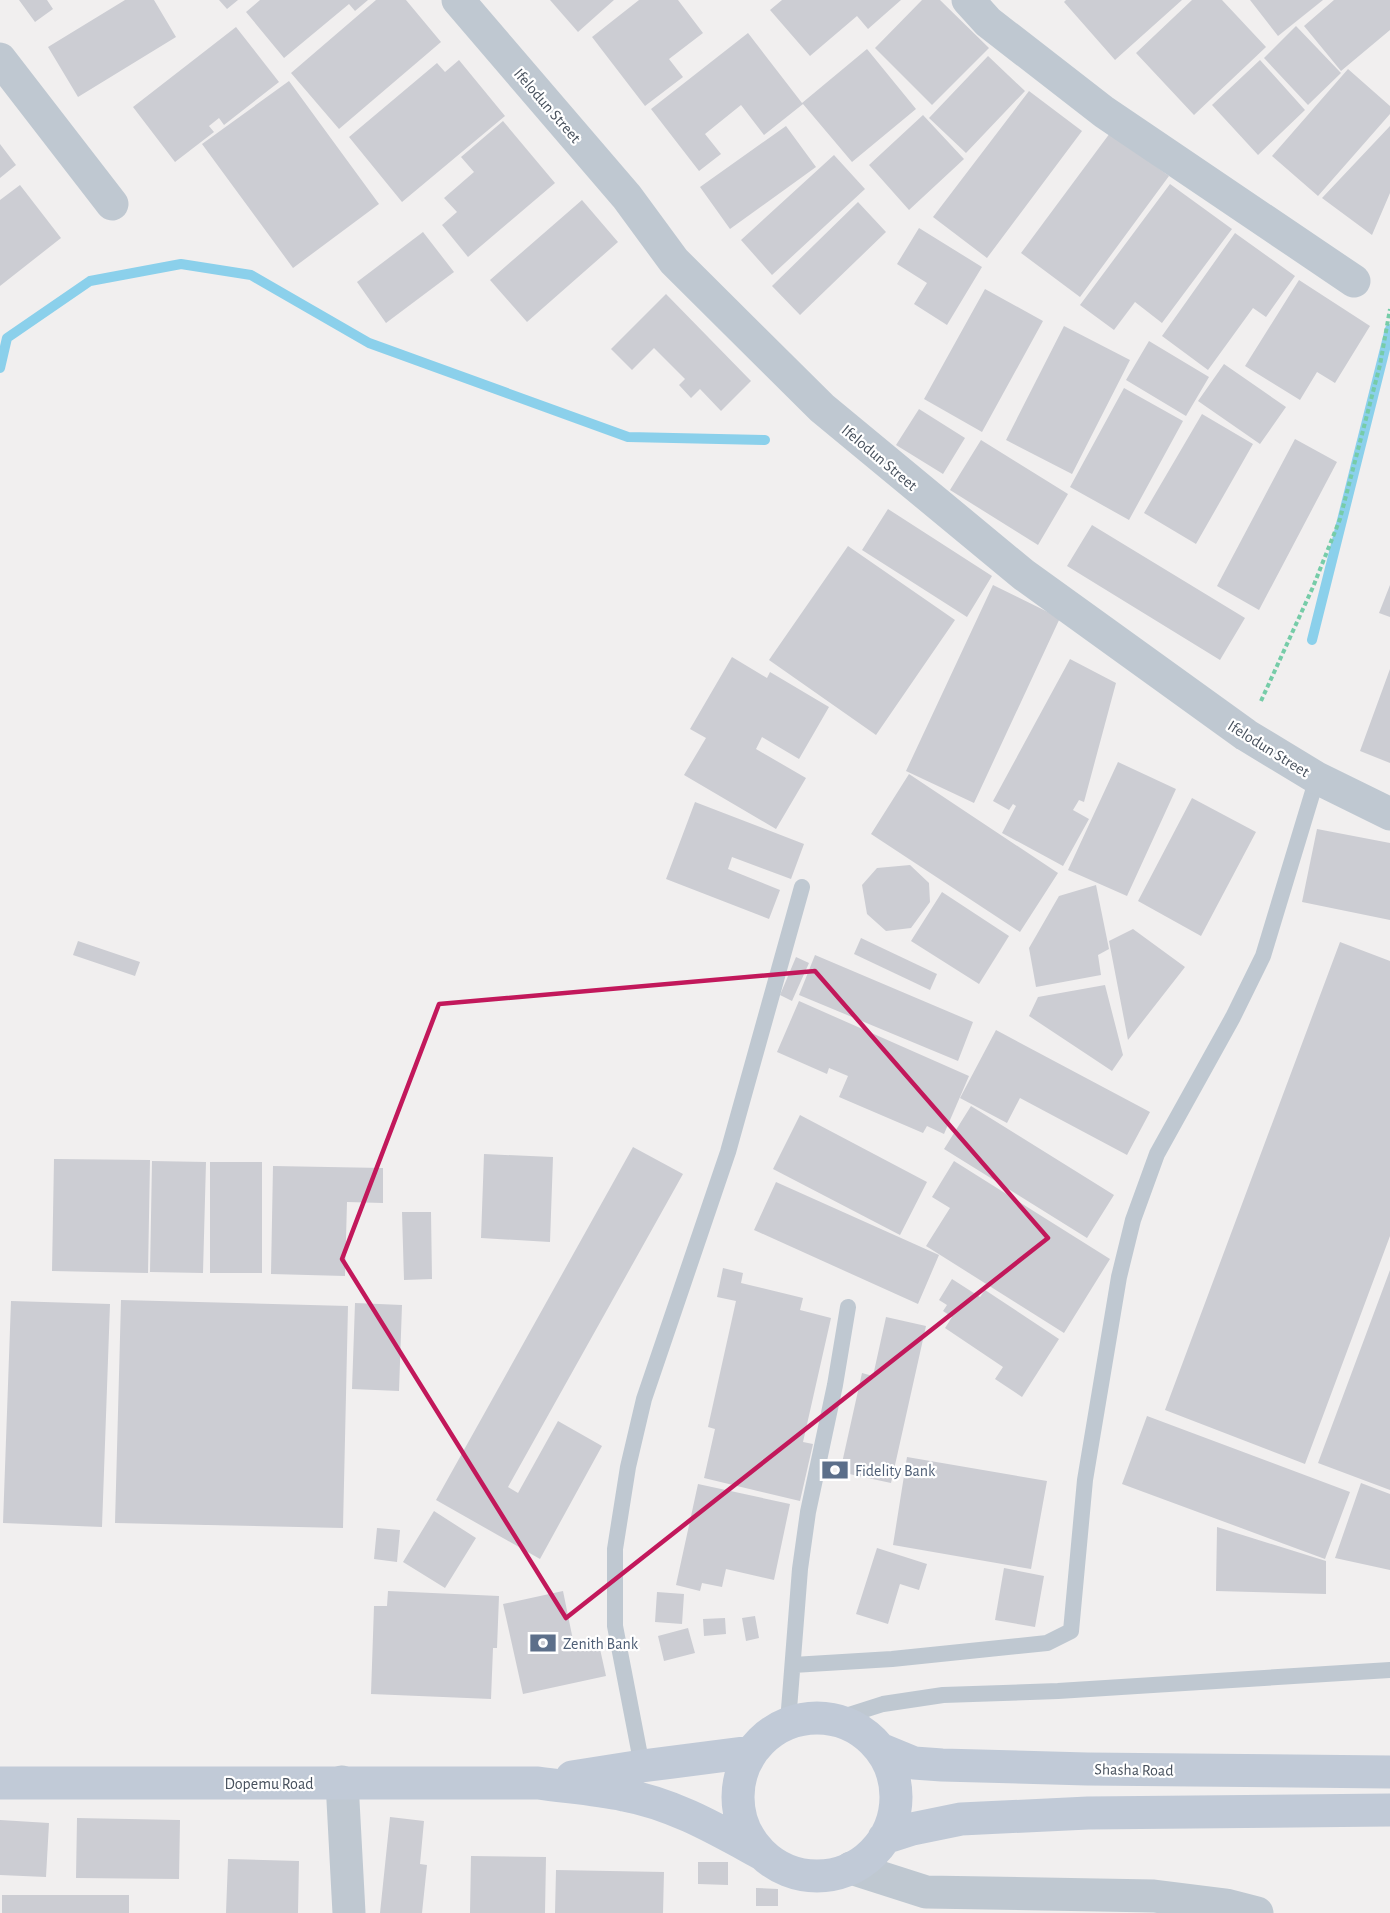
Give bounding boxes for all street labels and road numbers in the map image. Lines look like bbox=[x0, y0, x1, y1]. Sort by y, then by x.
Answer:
street label: Ifelodun Street bbox=[511, 65, 584, 146]
street label: Ifelodun Street bbox=[839, 422, 920, 494]
street label: Ifelodun Street bbox=[1225, 717, 1312, 780]
street label: Shasha Road bbox=[1094, 1761, 1174, 1779]
street label: Dopemu Road bbox=[224, 1776, 314, 1792]

